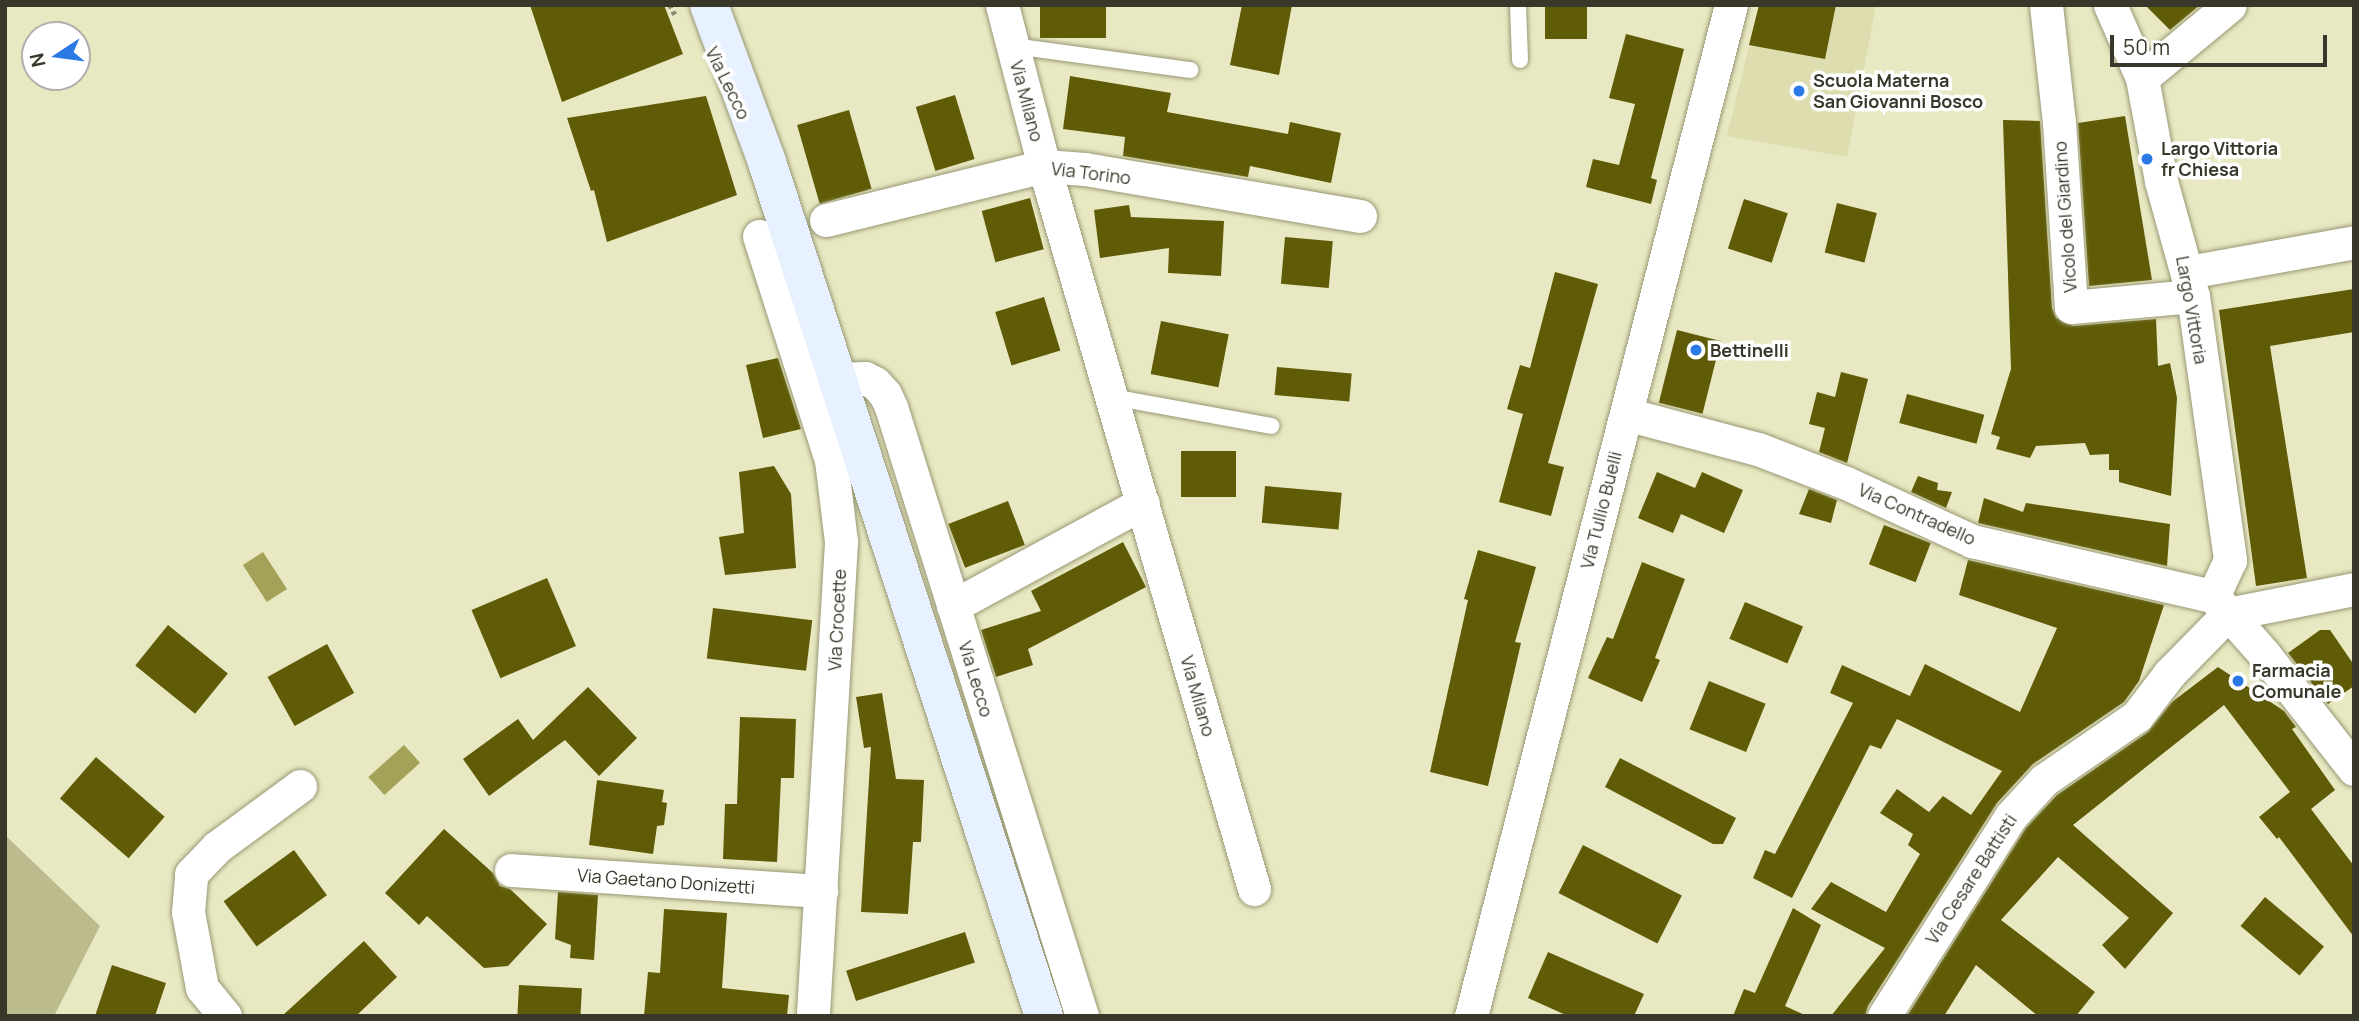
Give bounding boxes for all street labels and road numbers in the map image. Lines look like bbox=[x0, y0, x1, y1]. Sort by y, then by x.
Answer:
street label: Via Lecco bbox=[701, 43, 755, 123]
street label: Via Milano bbox=[1006, 58, 1048, 144]
street label: Vicolo del Giardino bbox=[2049, 141, 2081, 293]
street label: Via Torino bbox=[1050, 157, 1132, 189]
street label: Largo Vittoria bbox=[2172, 254, 2212, 366]
street label: Via Tullio Buelli bbox=[1576, 449, 1626, 571]
street label: Via Contradello bbox=[1855, 478, 1979, 550]
street label: Via Crocette bbox=[824, 568, 850, 672]
street label: Via Lecco bbox=[954, 639, 998, 719]
street label: Via Milano bbox=[1176, 653, 1220, 739]
street label: Via Cesare Battisti bbox=[1921, 810, 2021, 948]
street label: Via Gaetano Donizetti bbox=[576, 864, 756, 898]

